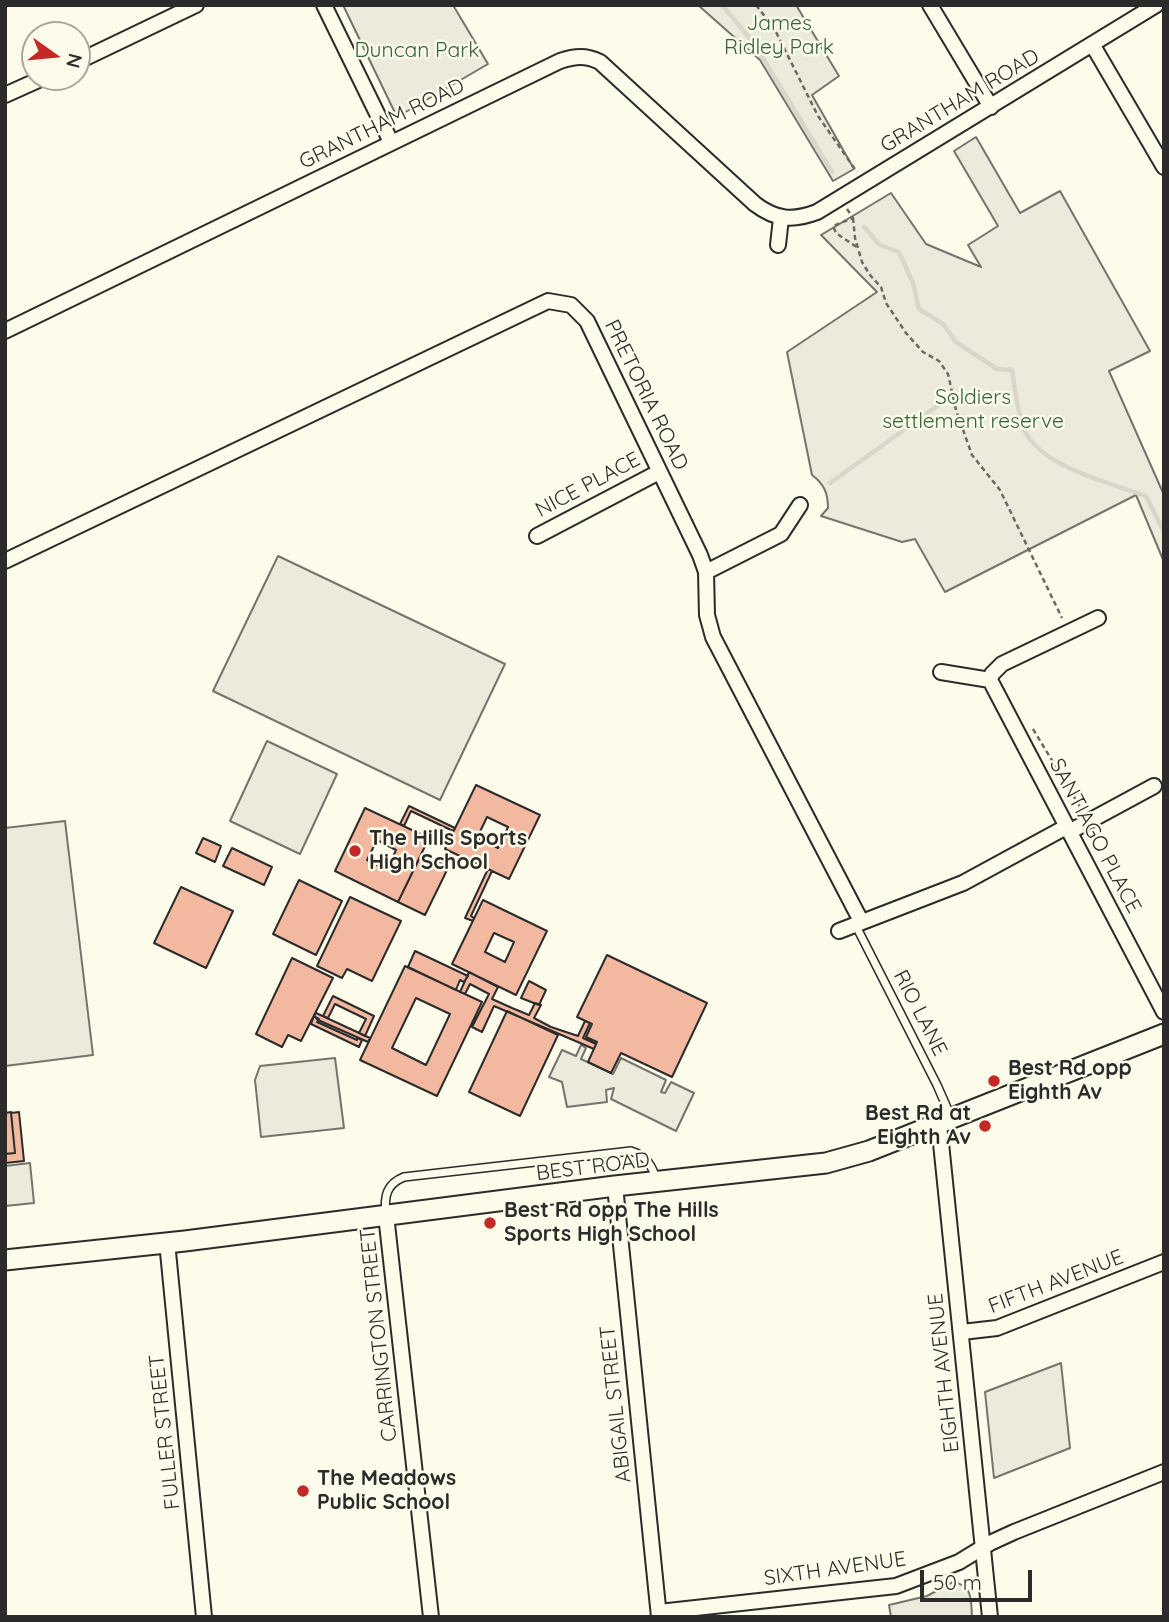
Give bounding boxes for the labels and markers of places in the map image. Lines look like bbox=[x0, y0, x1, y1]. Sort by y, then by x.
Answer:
place label: The Hills Sports High School bbox=[369, 826, 527, 876]
marker: The Hills Sports High School bbox=[347, 843, 363, 859]
place label: Best Rd opp Eighth Av bbox=[1008, 1056, 1132, 1106]
marker: Best Rd opp Eighth Av bbox=[986, 1073, 1002, 1089]
place label: Best Rd at Eighth Av bbox=[865, 1101, 971, 1151]
marker: Best Rd at Eighth Av bbox=[977, 1118, 993, 1134]
place label: Best Rd opp The Hills Sports High School bbox=[504, 1198, 719, 1248]
marker: Best Rd opp The Hills Sports High School bbox=[482, 1215, 498, 1231]
place label: The Meadows Public School bbox=[317, 1466, 456, 1516]
marker: The Meadows Public School bbox=[295, 1483, 311, 1499]

